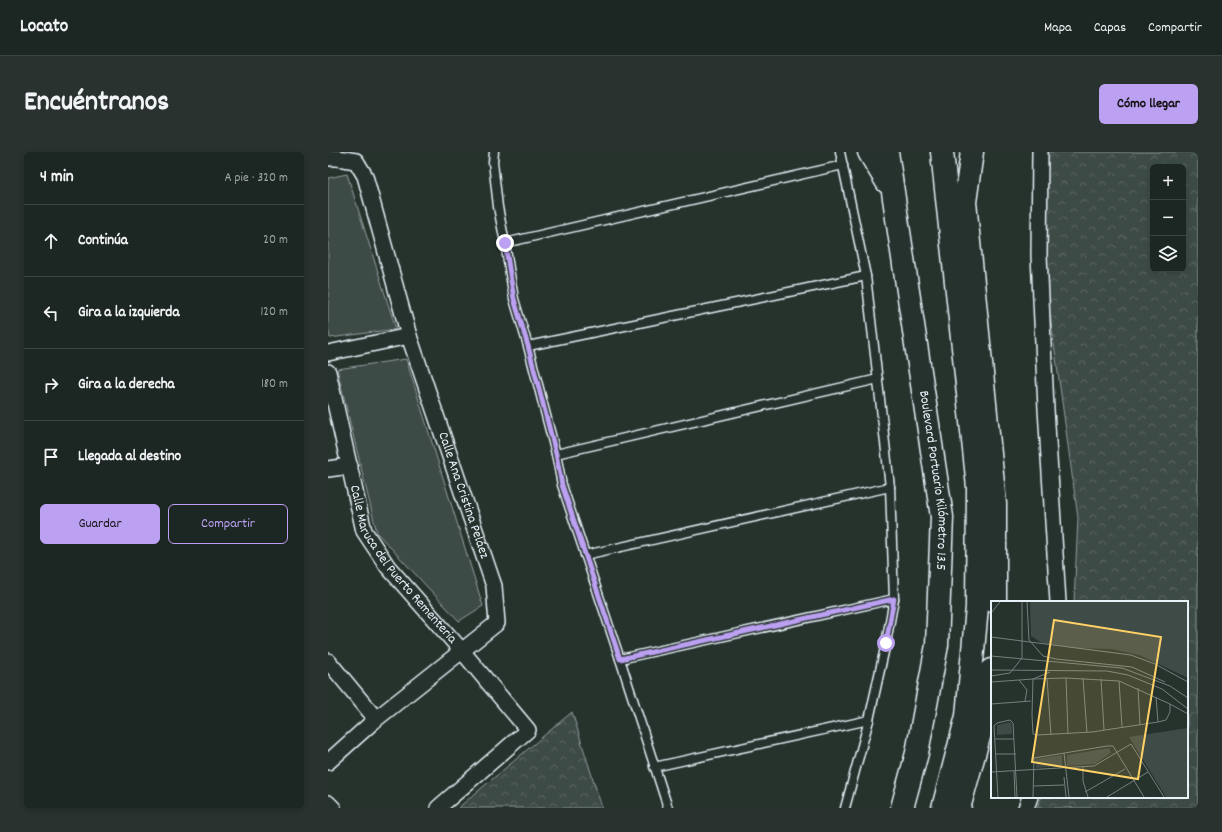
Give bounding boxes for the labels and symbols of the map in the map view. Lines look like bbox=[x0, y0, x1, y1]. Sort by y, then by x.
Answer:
route end bbox=[496, 234, 514, 252]
street label: Boulevard Portuario Kilómetro 13.5 bbox=[913, 389, 952, 571]
street label: Calle Ana Cristina Peláez bbox=[432, 429, 494, 562]
street label: Calle Maruca del Puerto Rementeria bbox=[344, 483, 462, 649]
inset map bbox=[991, 601, 1188, 798]
route start bbox=[877, 634, 895, 652]

